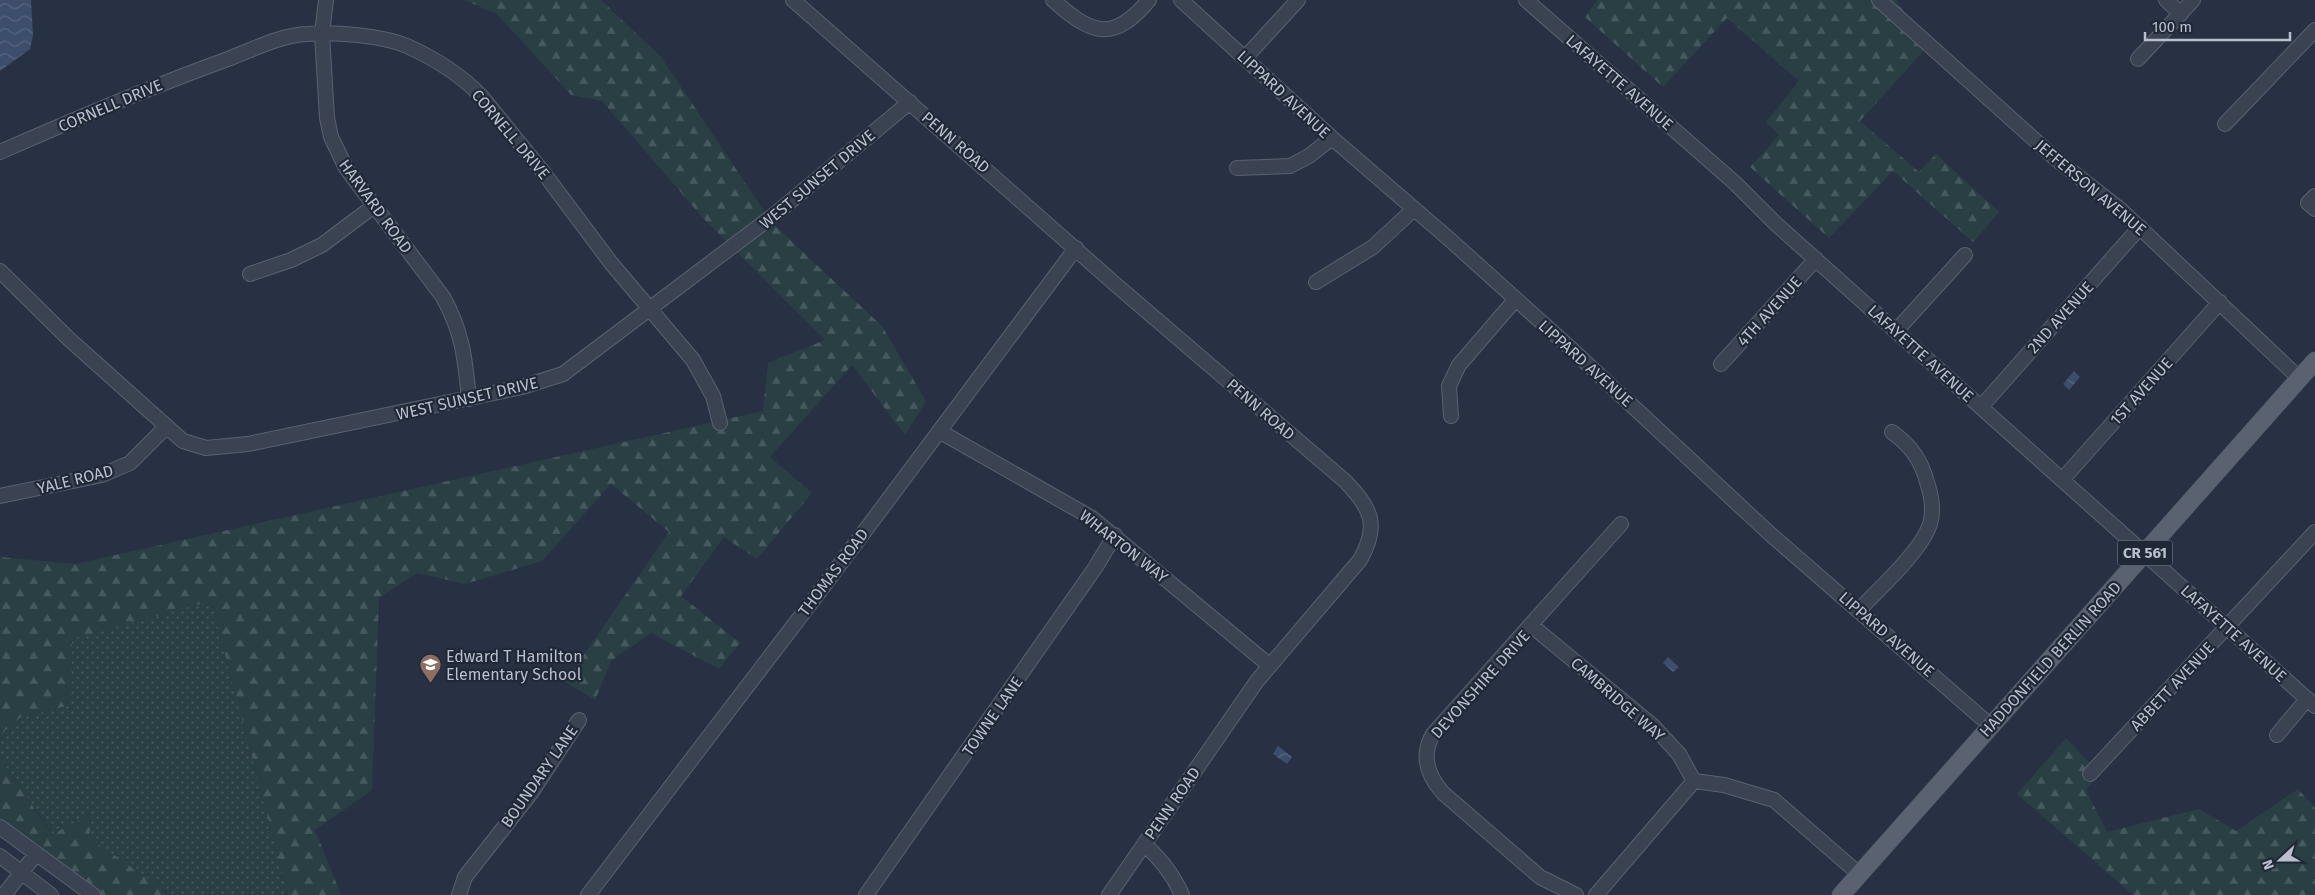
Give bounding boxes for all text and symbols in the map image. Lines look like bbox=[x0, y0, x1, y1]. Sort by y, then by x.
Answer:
scale bar bbox=[2145, 10, 2290, 42]
text: 100 m bbox=[2152, 18, 2192, 36]
street label: LAFAYETTE AVENUE bbox=[1562, 31, 1677, 134]
street label: LIPPARD AVENUE bbox=[1233, 46, 1334, 142]
street label: CORNELL DRIVE bbox=[55, 75, 165, 136]
street label: CORNELL DRIVE bbox=[468, 86, 554, 183]
street label: PENN ROAD bbox=[918, 108, 994, 177]
street label: WEST SUNSET DRIVE bbox=[756, 126, 879, 233]
street label: JEFFERSON AVENUE bbox=[2031, 136, 2150, 239]
street label: HARVARD ROAD bbox=[335, 156, 416, 257]
street label: 4TH AVENUE bbox=[1733, 272, 1806, 350]
street label: 2ND AVENUE bbox=[2023, 278, 2098, 357]
street label: LAFAYETTE AVENUE bbox=[1864, 301, 1977, 406]
street label: LIPPARD AVENUE bbox=[1535, 316, 1637, 411]
street label: 1ST AVENUE bbox=[2106, 354, 2177, 429]
street label: WEST SUNSET DRIVE bbox=[394, 373, 540, 424]
street label: PENN ROAD bbox=[1223, 375, 1299, 444]
street label: YALE ROAD bbox=[35, 461, 115, 498]
street label: WHARTON WAY bbox=[1076, 506, 1172, 587]
street label: THOMAS ROAD bbox=[794, 525, 872, 620]
road number: CR 561 bbox=[2118, 540, 2172, 566]
street label: HADDONFIELD BERLIN ROAD bbox=[1976, 578, 2125, 741]
street label: LAFAYETTE AVENUE bbox=[2177, 581, 2290, 686]
street label: LIPPARD AVENUE bbox=[1835, 588, 1938, 681]
street label: DEVONSHIRE DRIVE bbox=[1427, 626, 1534, 742]
street label: ABBETT AVENUE bbox=[2126, 638, 2218, 735]
place label: Edward T Hamilton Elementary School bbox=[446, 647, 583, 684]
school or university icon: Edward T Hamilton Elementary School bbox=[418, 653, 442, 684]
street label: CAMBRIDGE WAY bbox=[1567, 653, 1669, 745]
street label: TOWNE LANE bbox=[958, 673, 1027, 760]
street label: BOUNDARY LANE bbox=[497, 721, 582, 831]
street label: PENN ROAD bbox=[1141, 763, 1204, 843]
north arrow bbox=[2255, 835, 2305, 885]
text: N bbox=[2259, 857, 2278, 872]

